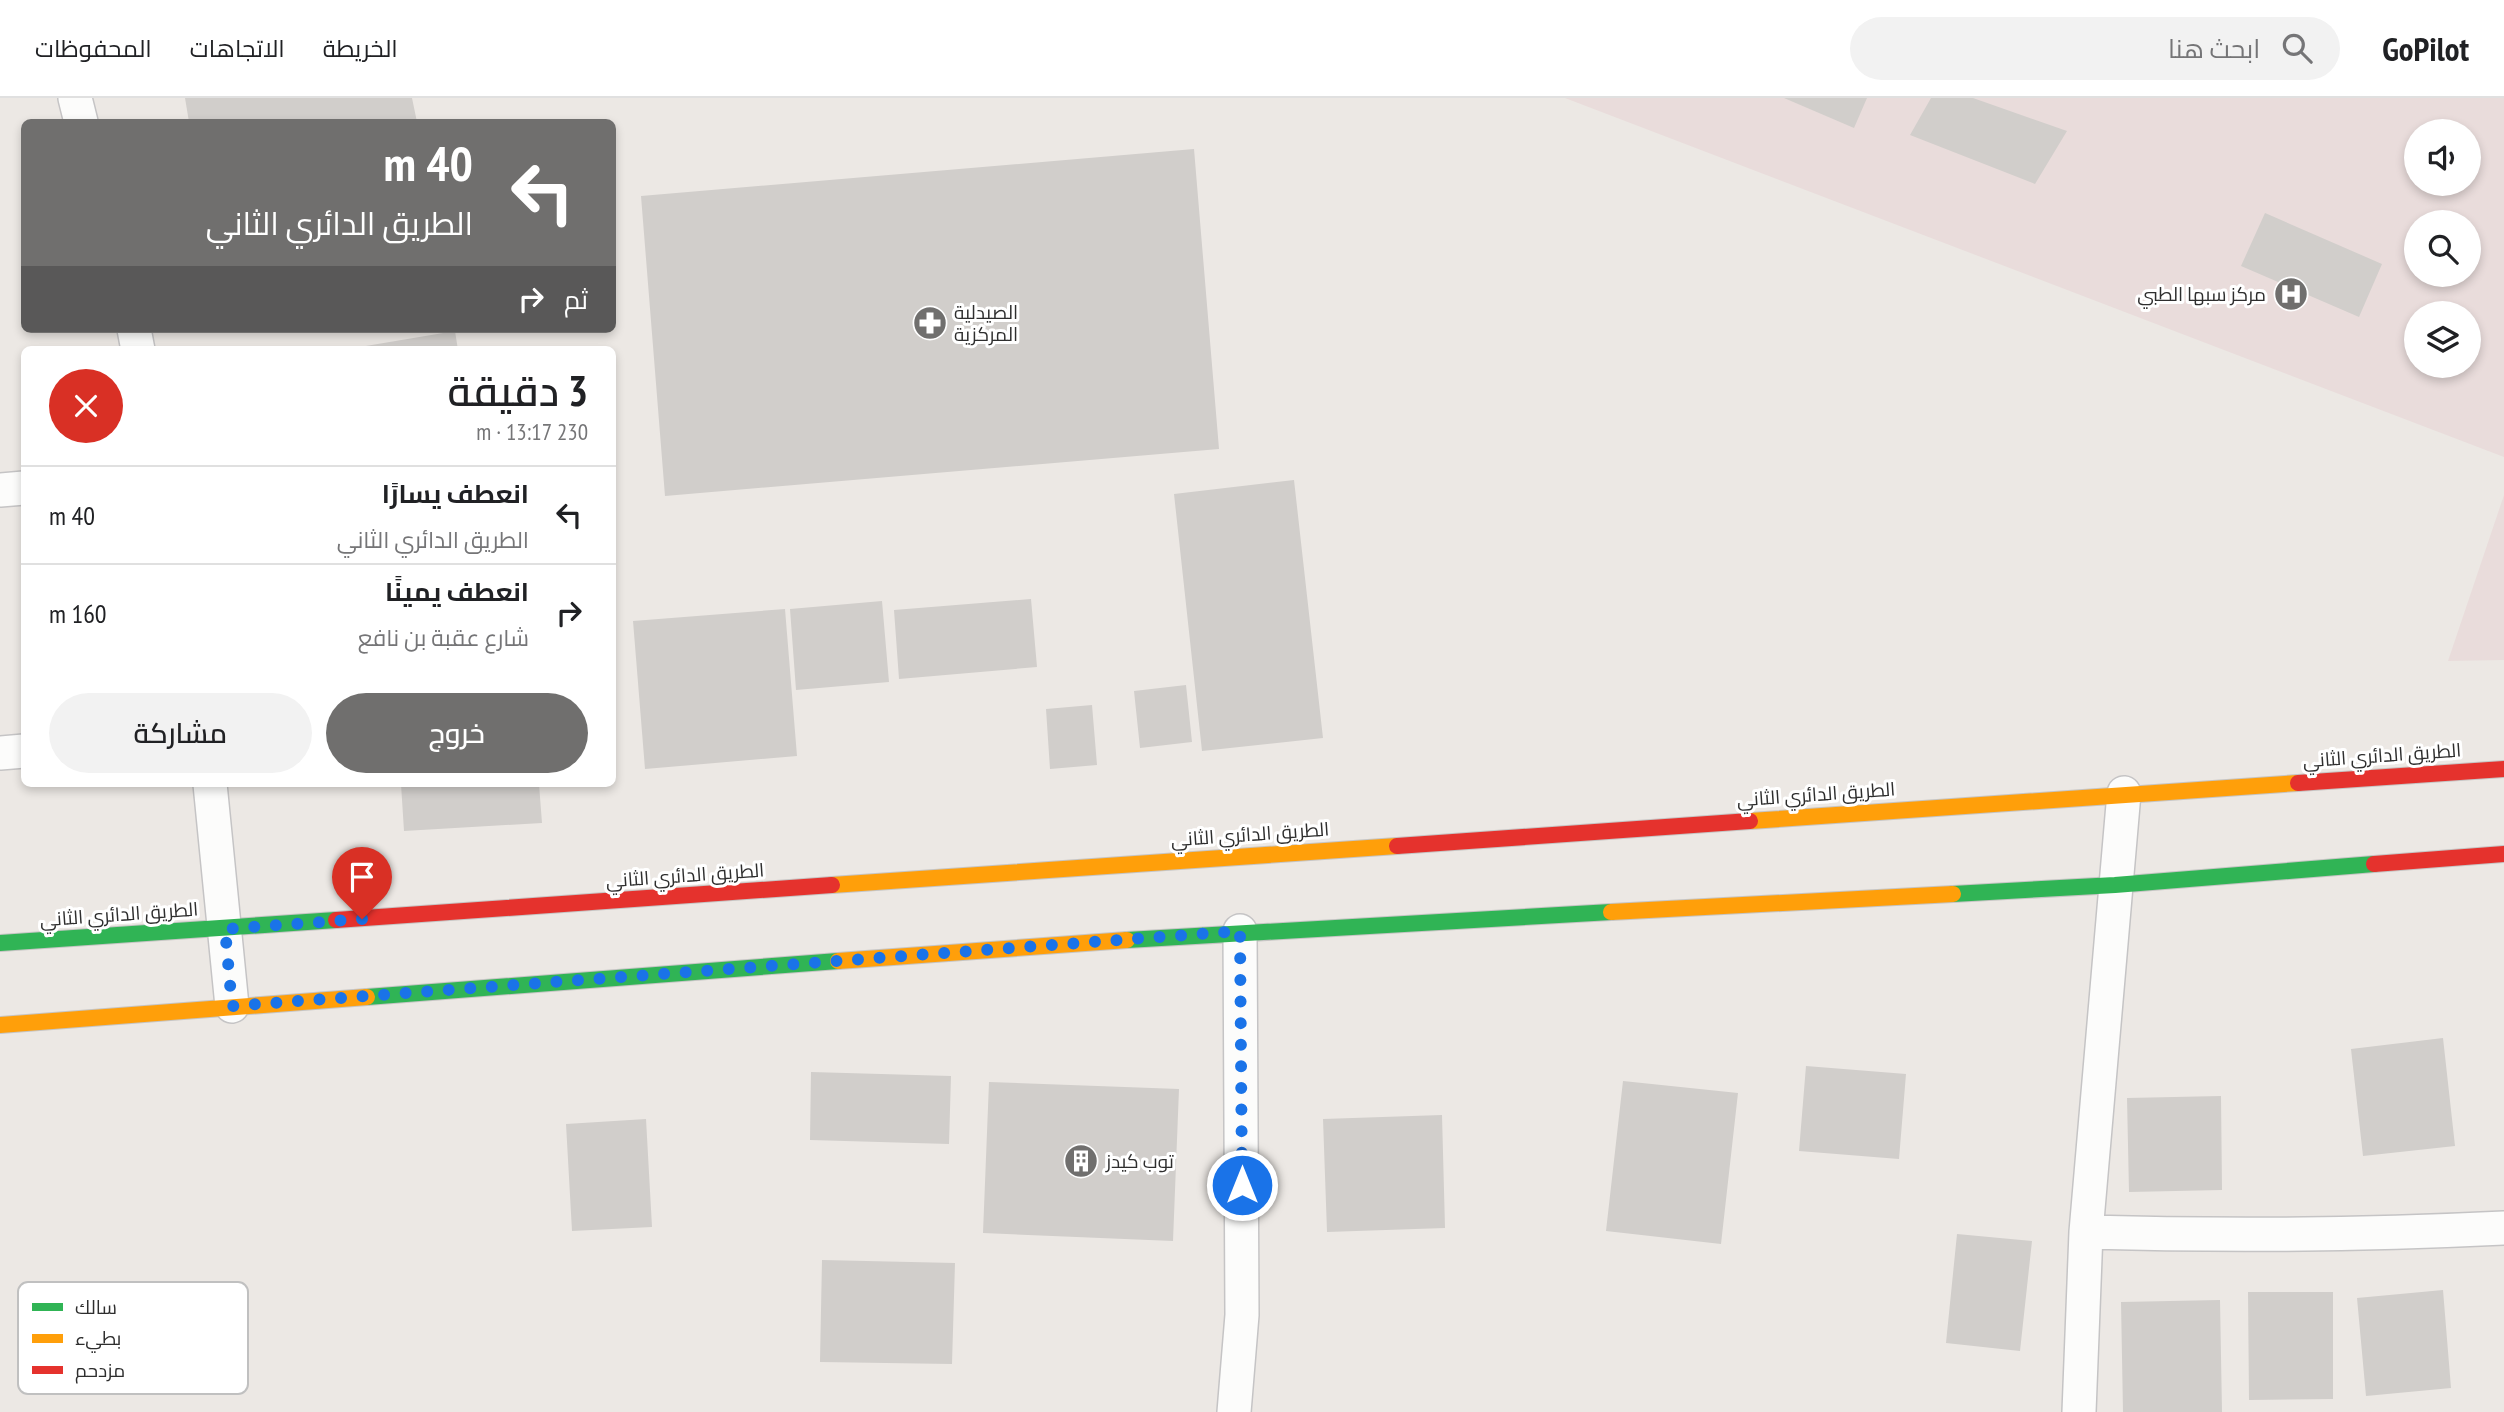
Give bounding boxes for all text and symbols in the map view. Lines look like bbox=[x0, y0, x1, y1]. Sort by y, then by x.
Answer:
search box bbox=[1850, 17, 2340, 80]
text: GoPilot bbox=[2382, 27, 2469, 70]
icon: search bbox=[2278, 29, 2316, 67]
text: ابحث هنا bbox=[2168, 32, 2260, 65]
text: المحفوظات bbox=[35, 33, 152, 64]
text: الاتجاهات bbox=[190, 33, 285, 64]
text: الخريطة bbox=[323, 33, 398, 64]
map controls bbox=[2404, 119, 2481, 378]
button: sound bbox=[2404, 119, 2481, 196]
text: 40 m bbox=[384, 131, 473, 195]
icon: left bbox=[497, 147, 588, 238]
text: الطريق الدائري الثاني bbox=[206, 202, 473, 244]
button: search bbox=[2404, 210, 2481, 287]
hospital icon: مركز سبها الطبي bbox=[2272, 275, 2310, 313]
icon: right bbox=[512, 280, 550, 318]
place label: مركز سبها الطبي bbox=[2137, 282, 2266, 309]
text: ثم bbox=[564, 283, 588, 316]
place label: الصيدلية المركزية bbox=[954, 300, 1018, 346]
button: layers bbox=[2404, 301, 2481, 378]
pharmacy icon: الصيدلية المركزية bbox=[911, 304, 949, 342]
text: 3 دقيقة bbox=[447, 363, 588, 418]
button: close bbox=[49, 369, 123, 443]
text: 230 m · 13:17 bbox=[476, 417, 588, 446]
text: انعطف يسارًا bbox=[382, 477, 529, 510]
icon: left bbox=[550, 496, 588, 534]
text: 40 m bbox=[49, 499, 95, 532]
text: الطريق الدائري الثاني bbox=[337, 525, 529, 554]
text: انعطف يمينًا bbox=[385, 575, 529, 608]
icon: right bbox=[550, 594, 588, 632]
text: 160 m bbox=[49, 597, 107, 630]
text: شارع عقبة بن نافع bbox=[358, 623, 529, 652]
button: مشاركة bbox=[49, 693, 312, 773]
button: خروج bbox=[326, 693, 588, 773]
street label: الطريق الدائري الثاني bbox=[2302, 737, 2462, 775]
street label: الطريق الدائري الثاني bbox=[1736, 776, 1896, 814]
street label: الطريق الدائري الثاني bbox=[1170, 816, 1330, 854]
pin bbox=[332, 847, 392, 919]
street label: الطريق الدائري الثاني bbox=[605, 857, 765, 895]
icon: arrive bbox=[343, 858, 381, 896]
street label: الطريق الدائري الثاني bbox=[39, 896, 199, 934]
building icon: توب كيدز bbox=[1062, 1142, 1100, 1180]
position arrow bbox=[1205, 1148, 1279, 1222]
place label: توب كيدز bbox=[1105, 1149, 1174, 1173]
legend bbox=[18, 1282, 248, 1394]
text: سالك bbox=[75, 1295, 117, 1319]
text: بطيء bbox=[75, 1326, 121, 1353]
text: مزدحم bbox=[75, 1358, 125, 1384]

